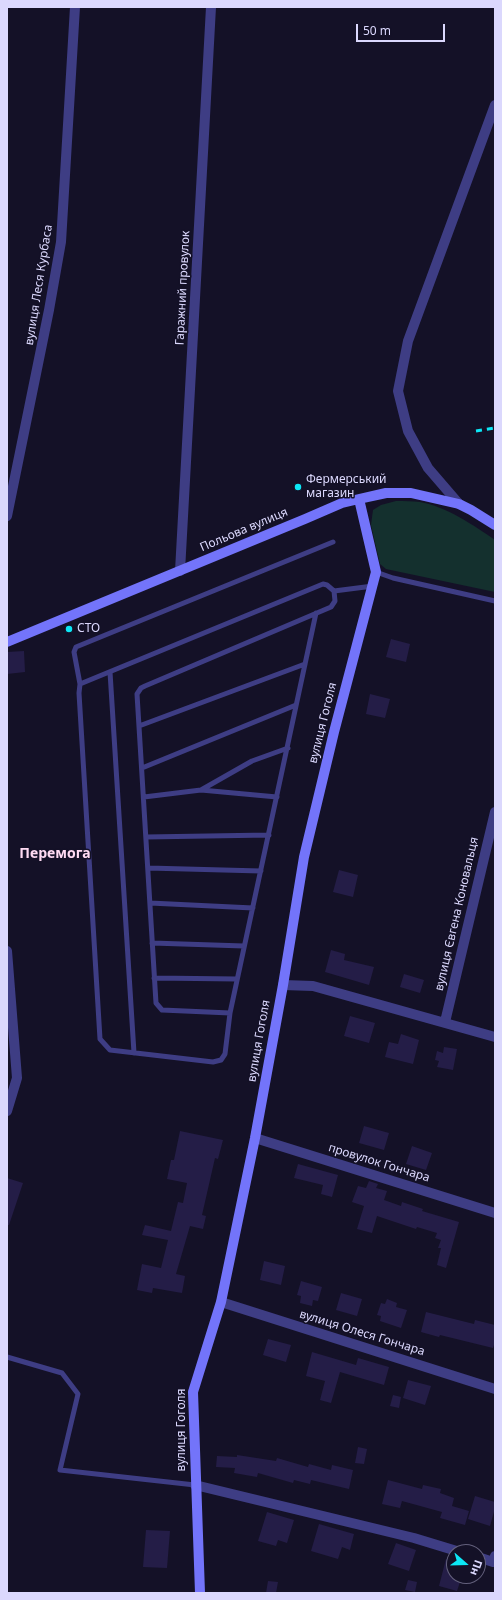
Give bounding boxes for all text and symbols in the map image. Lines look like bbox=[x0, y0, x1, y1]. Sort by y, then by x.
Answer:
scale bar bbox=[358, 16, 447, 42]
text: 50 m bbox=[363, 22, 391, 39]
street label: вулиця Леся Курбаса bbox=[22, 224, 56, 346]
street label: Гаражний провулок bbox=[173, 230, 193, 346]
place label: Фермерський магазин bbox=[306, 473, 387, 501]
marker: Фермерський магазин bbox=[293, 482, 303, 492]
street label: Польова вулиця bbox=[198, 505, 290, 555]
place label: СТО bbox=[77, 622, 100, 636]
marker: СТО bbox=[64, 624, 74, 634]
street label: вулиця Гоголя bbox=[306, 681, 340, 765]
street label: вулиця Євгена Коновальця bbox=[432, 836, 482, 992]
district label: Перемога bbox=[19, 846, 91, 862]
street label: вулиця Гоголя bbox=[245, 999, 273, 1083]
street label: провулок Гончара bbox=[327, 1141, 431, 1185]
street label: вулиця Олеся Гончара bbox=[298, 1307, 426, 1359]
street label: вулиця Гоголя bbox=[175, 1388, 189, 1472]
north arrow bbox=[446, 1544, 486, 1584]
text: Пн bbox=[467, 1558, 487, 1578]

